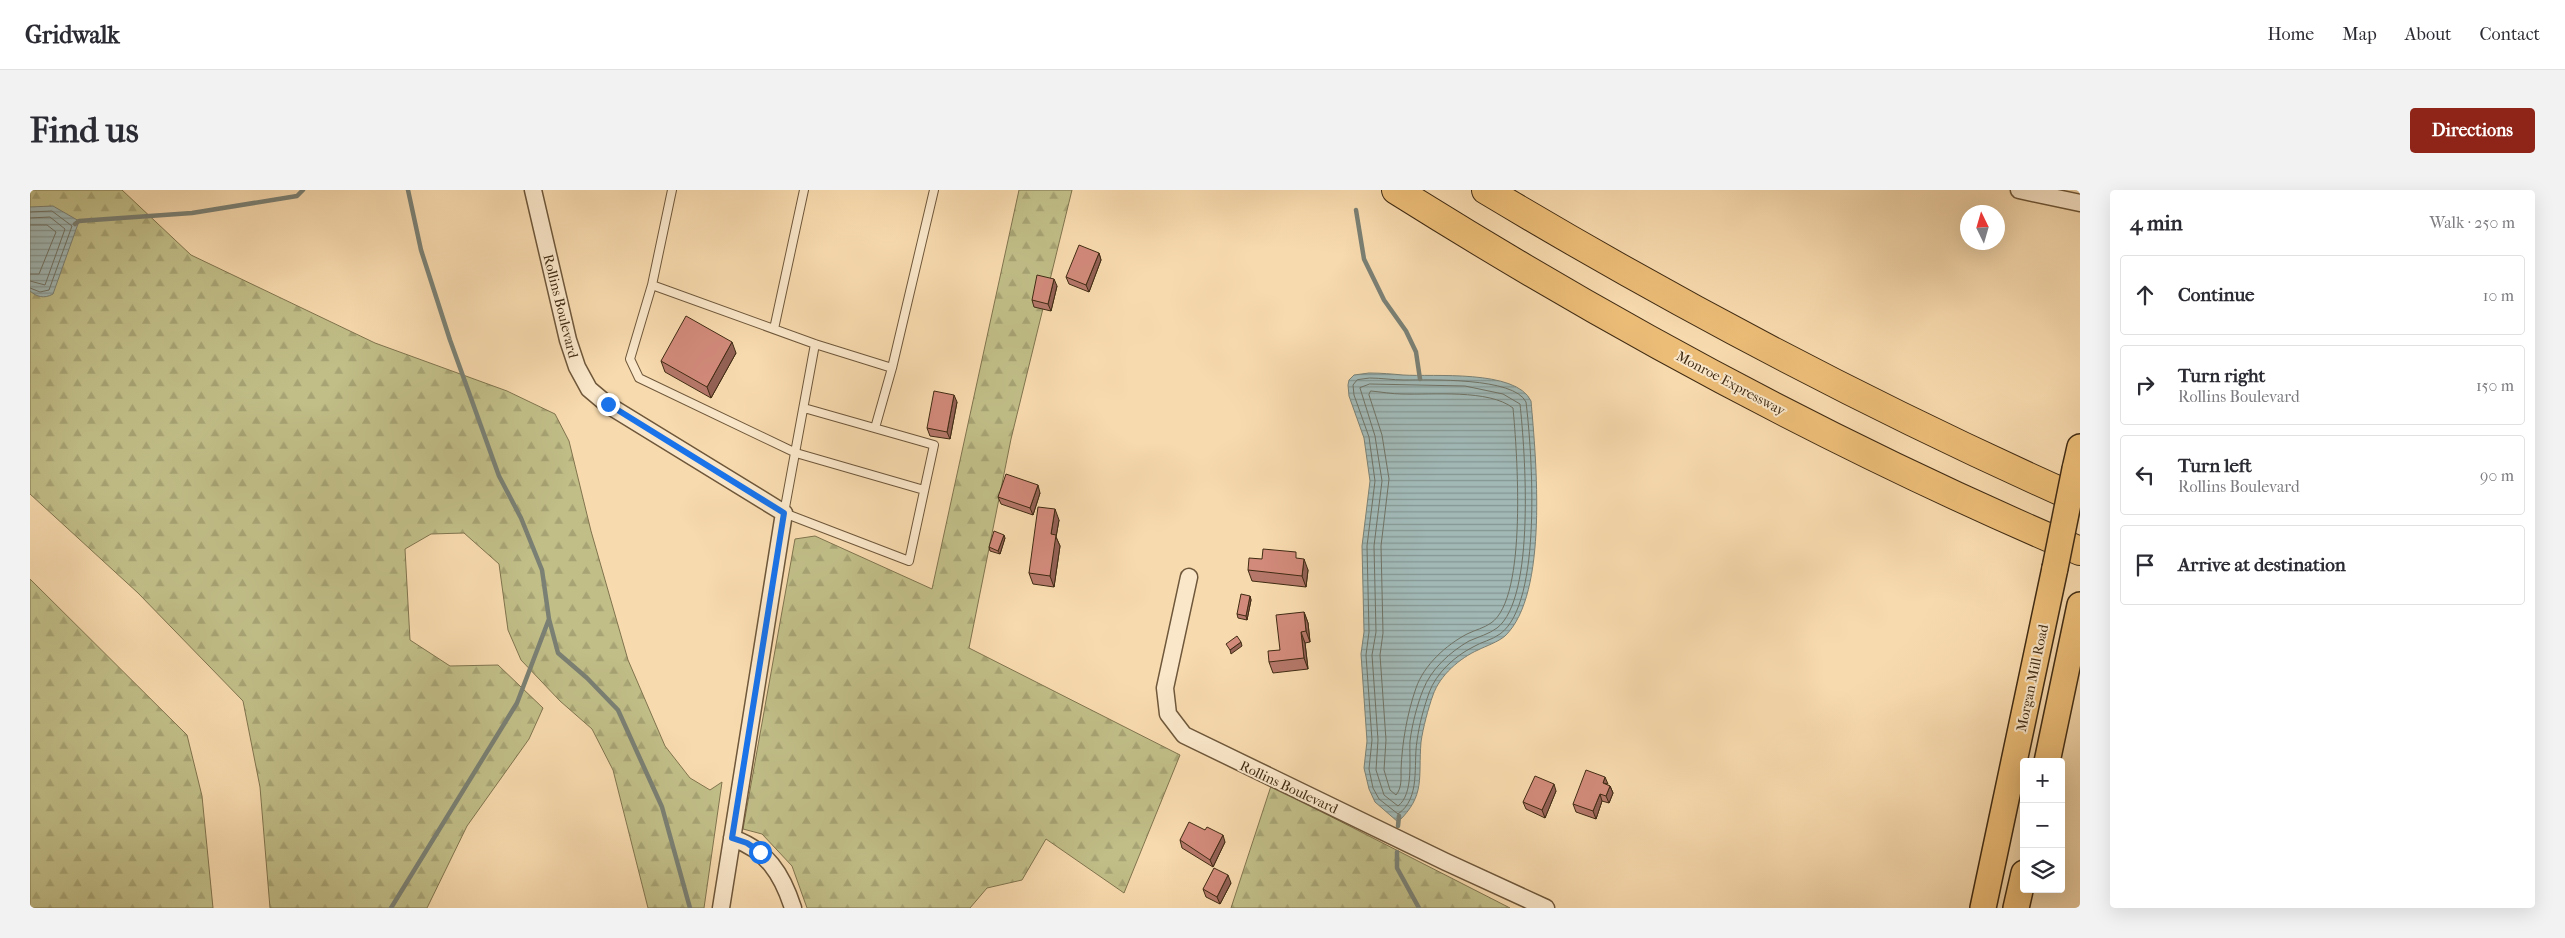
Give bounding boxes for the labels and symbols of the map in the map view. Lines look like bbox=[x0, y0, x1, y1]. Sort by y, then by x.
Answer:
north arrow bbox=[1960, 205, 2005, 250]
street label: Rollins Boulevard bbox=[539, 252, 582, 360]
street label: Monroe Expressway bbox=[1673, 348, 1789, 420]
route end bbox=[597, 393, 620, 416]
street label: Morgan Mill Road bbox=[2013, 622, 2052, 733]
street label: Rollins Boulevard bbox=[1237, 757, 1341, 818]
route start bbox=[749, 841, 772, 864]

